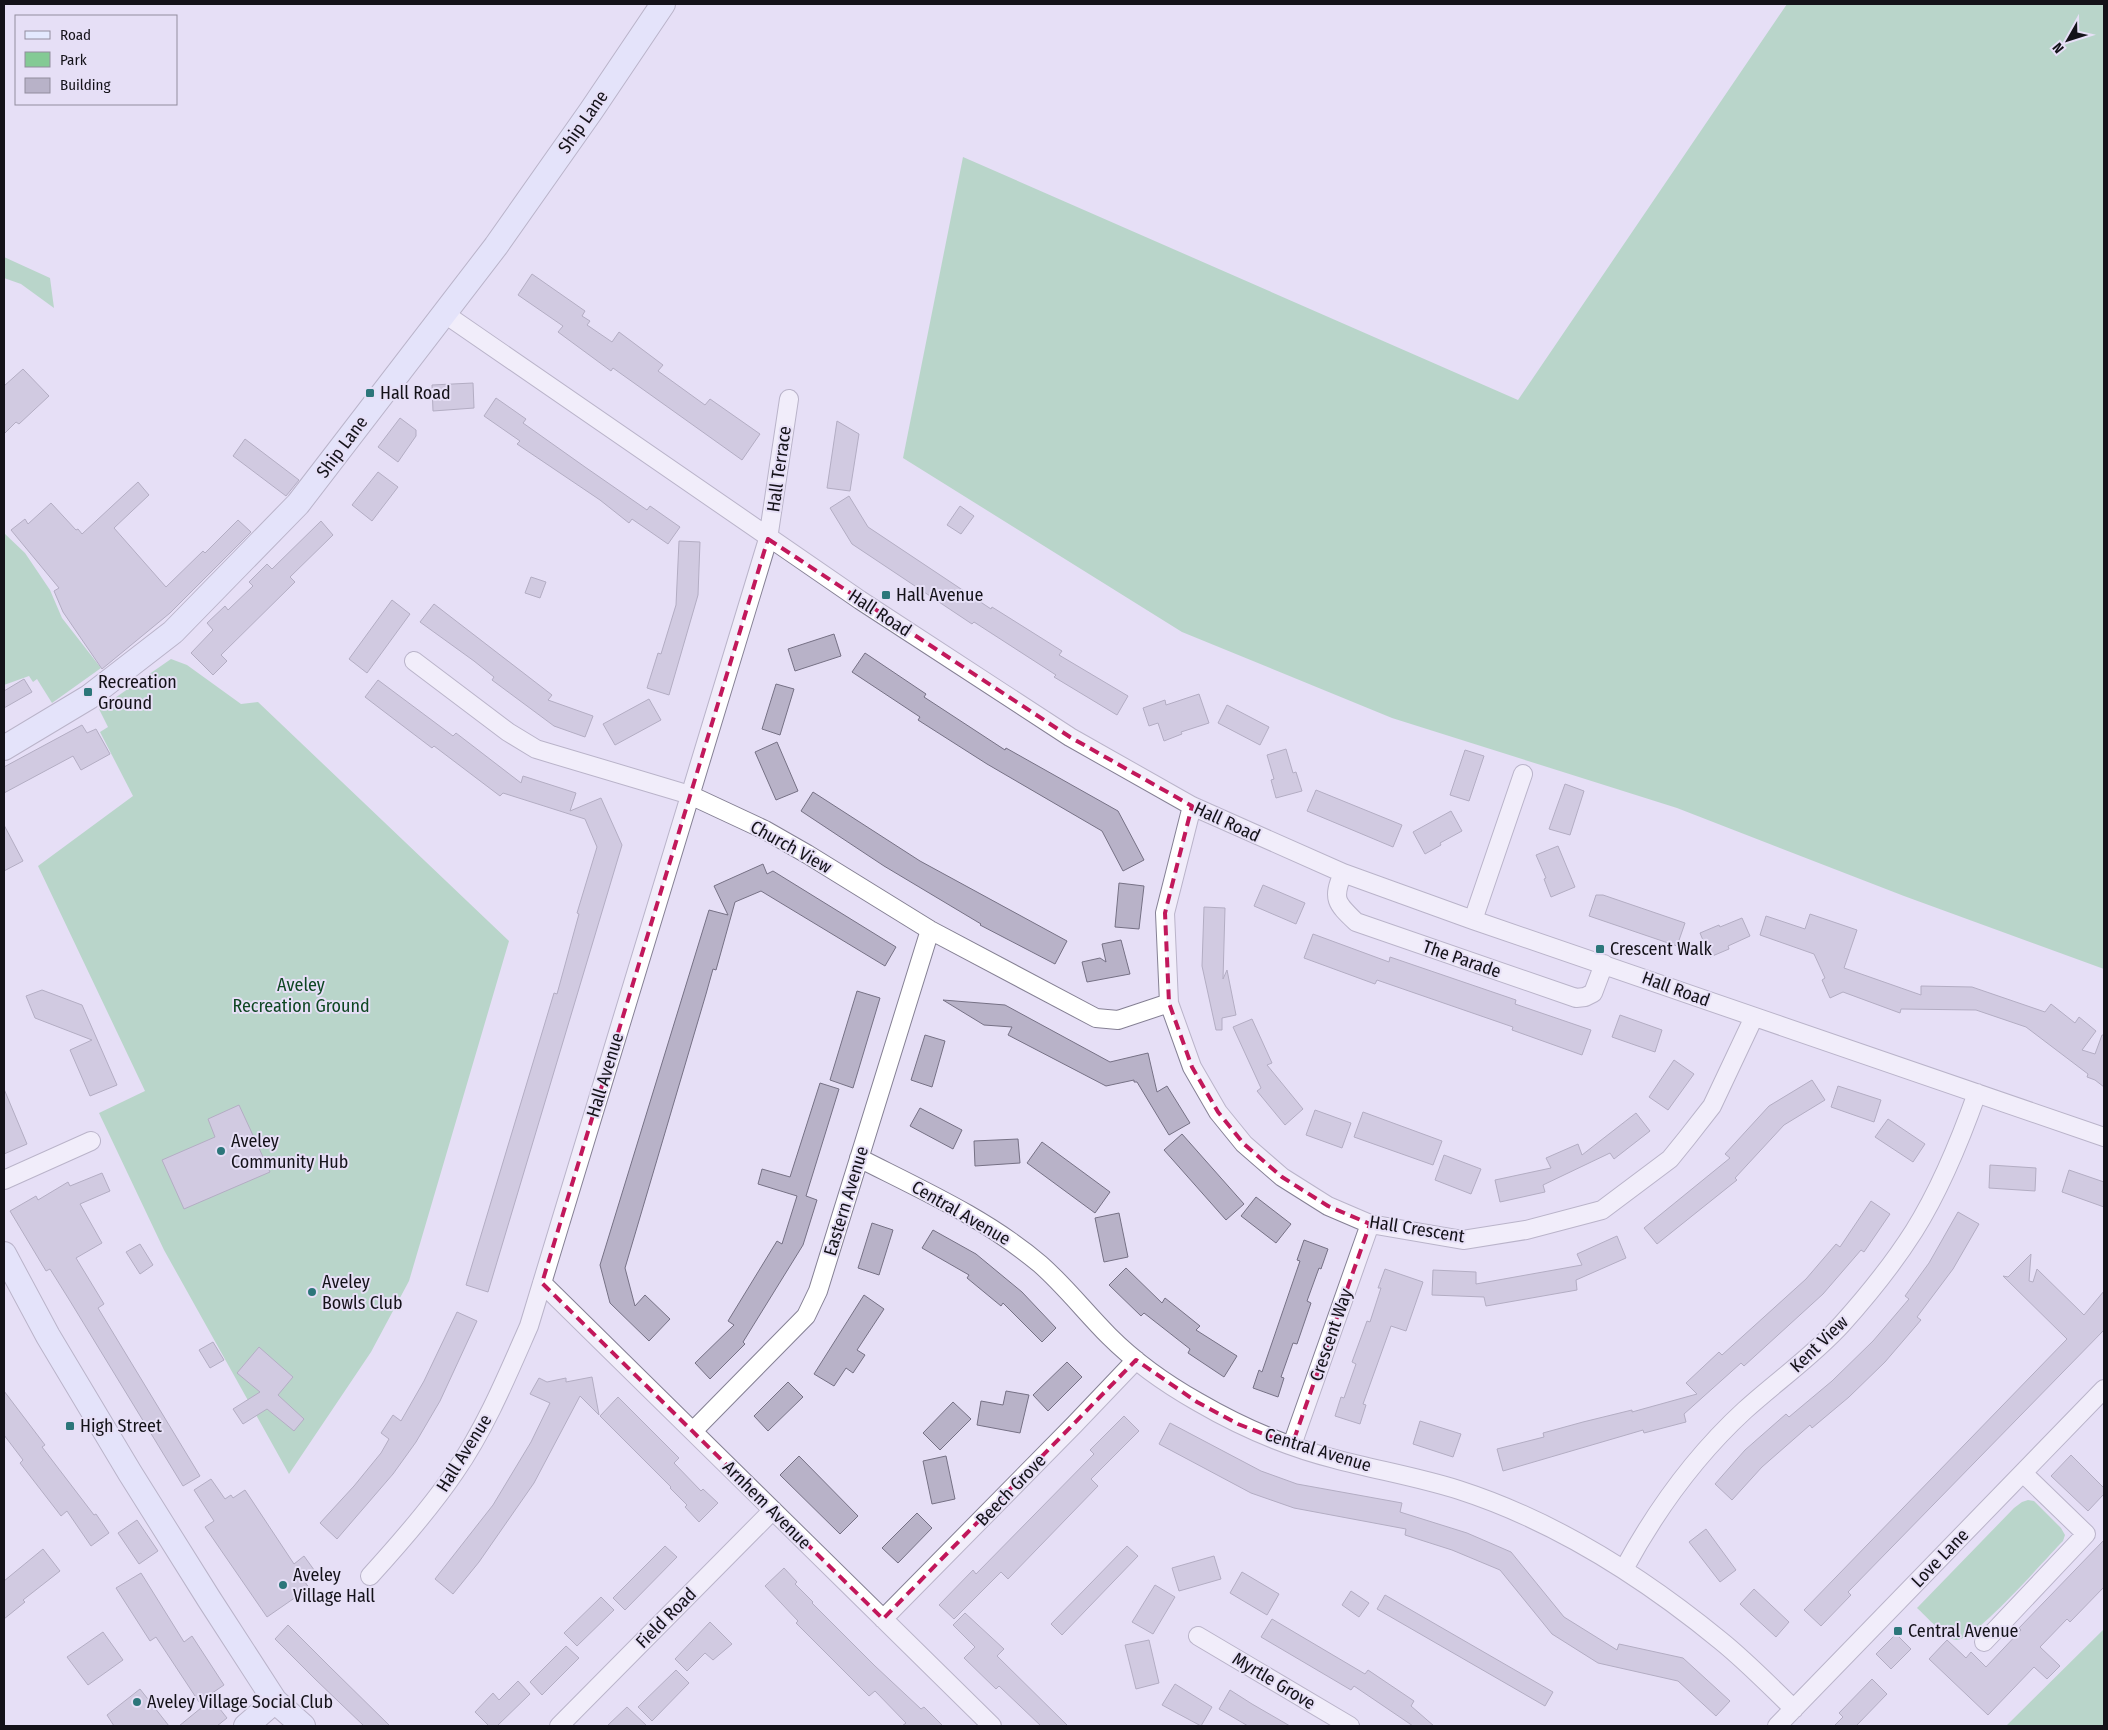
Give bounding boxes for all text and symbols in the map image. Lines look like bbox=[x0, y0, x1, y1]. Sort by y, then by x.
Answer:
legend bbox=[15, 15, 178, 105]
north arrow bbox=[2043, 15, 2093, 65]
text: Road bbox=[60, 26, 91, 44]
text: N bbox=[2049, 39, 2068, 56]
text: Park bbox=[60, 51, 87, 69]
text: Building bbox=[60, 76, 111, 94]
street label: Ship Lane bbox=[553, 86, 613, 158]
place label: Hall Road bbox=[380, 382, 451, 404]
marker: Hall Road bbox=[364, 387, 376, 399]
street label: Ship Lane bbox=[312, 412, 372, 482]
street label: Hall Terrace bbox=[762, 424, 796, 513]
place label: Hall Avenue bbox=[896, 584, 983, 606]
street label: Hall Road bbox=[844, 585, 916, 641]
marker: Hall Avenue bbox=[880, 589, 892, 601]
place label: Recreation Ground bbox=[98, 671, 177, 714]
marker: Recreation Ground bbox=[82, 686, 94, 698]
street label: Hall Road bbox=[1190, 797, 1264, 847]
street label: Church View bbox=[747, 816, 836, 878]
street label: The Parade bbox=[1420, 935, 1504, 983]
place label: Crescent Walk bbox=[1610, 938, 1712, 960]
marker: Crescent Walk bbox=[1594, 943, 1606, 955]
street label: Hall Road bbox=[1639, 967, 1713, 1011]
park label: Aveley Recreation Ground bbox=[232, 974, 370, 1017]
street label: Hall Avenue bbox=[582, 1030, 628, 1120]
place label: Aveley Community Hub bbox=[231, 1130, 348, 1173]
street label: Eastern Avenue bbox=[819, 1144, 873, 1258]
marker: Aveley Community Hub bbox=[215, 1145, 227, 1157]
street label: Central Avenue bbox=[908, 1176, 1014, 1250]
street label: Hall Crescent bbox=[1368, 1211, 1466, 1247]
place label: Aveley Bowls Club bbox=[322, 1271, 402, 1314]
marker: Aveley Bowls Club bbox=[306, 1286, 318, 1298]
street label: Crescent Way bbox=[1305, 1286, 1357, 1384]
street label: Kent View bbox=[1785, 1311, 1853, 1377]
street label: Hall Avenue bbox=[432, 1410, 497, 1496]
place label: High Street bbox=[80, 1415, 162, 1437]
marker: High Street bbox=[64, 1420, 76, 1432]
street label: Central Avenue bbox=[1262, 1423, 1374, 1477]
street label: Beech Grove bbox=[971, 1449, 1051, 1531]
street label: Arnhem Avenue bbox=[718, 1456, 816, 1554]
street label: Love Lane bbox=[1907, 1524, 1973, 1592]
place label: Aveley Village Hall bbox=[293, 1564, 375, 1607]
marker: Aveley Village Hall bbox=[277, 1579, 289, 1591]
street label: Field Road bbox=[631, 1583, 701, 1653]
place label: Central Avenue bbox=[1908, 1620, 2019, 1642]
marker: Central Avenue bbox=[1892, 1625, 1904, 1637]
street label: Myrtle Grove bbox=[1229, 1648, 1320, 1714]
place label: Aveley Village Social Club bbox=[147, 1691, 333, 1713]
marker: Aveley Village Social Club bbox=[131, 1696, 143, 1708]

